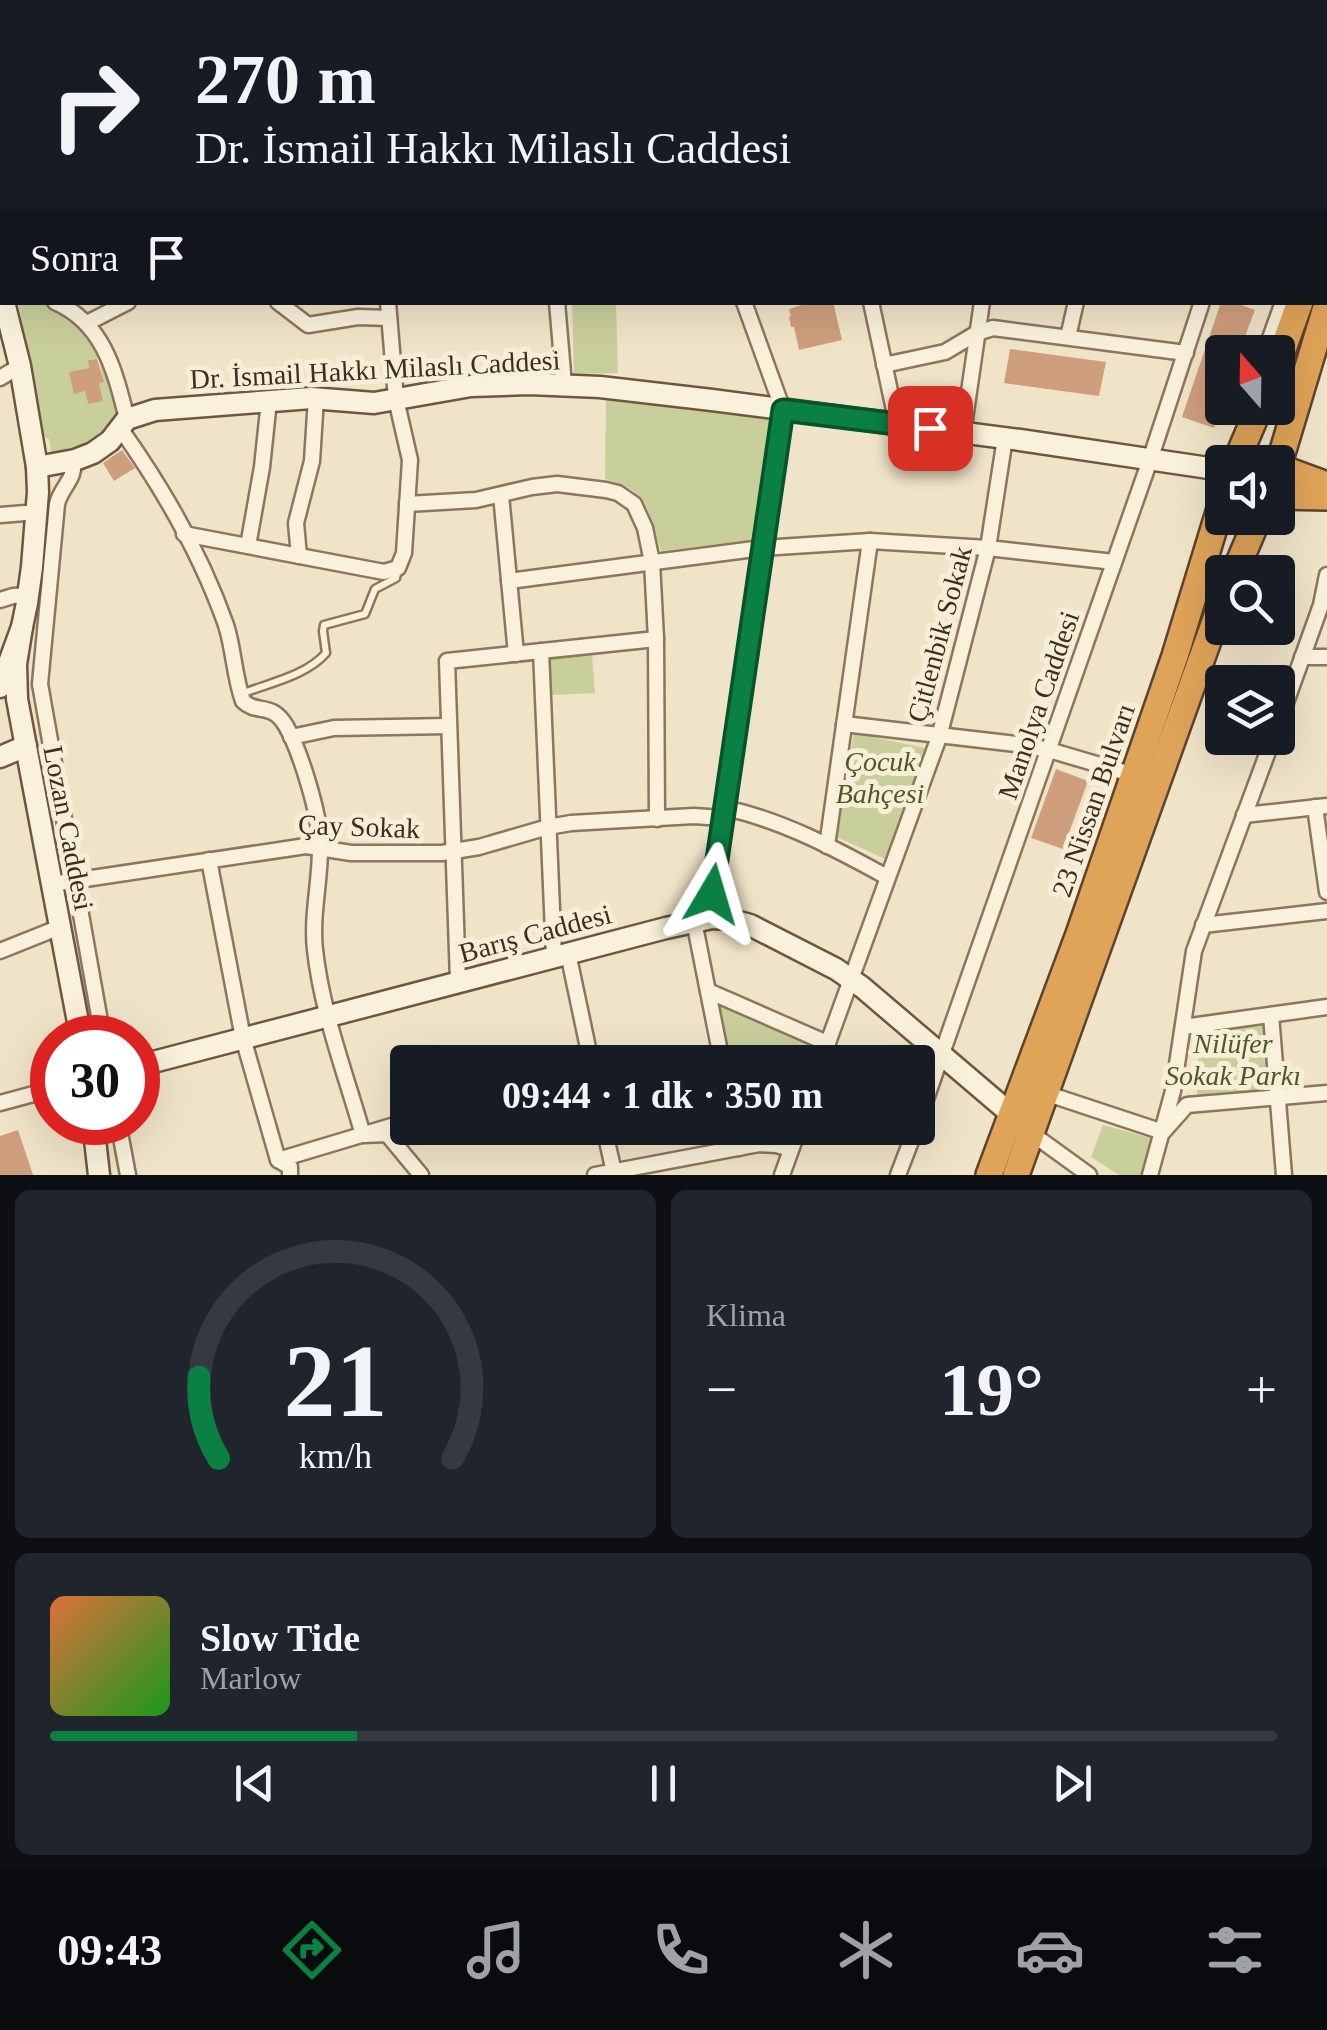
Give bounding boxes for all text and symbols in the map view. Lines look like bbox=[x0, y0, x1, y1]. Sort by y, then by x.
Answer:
icon: right bbox=[30, 40, 160, 170]
text: 270 m bbox=[195, 41, 376, 118]
text: Dr. İsmail Hakkı Milaslı Caddesi bbox=[195, 123, 791, 173]
icon: arrive bbox=[139, 230, 194, 285]
text: Sonra bbox=[30, 237, 119, 279]
north arrow bbox=[1205, 335, 1295, 425]
map controls bbox=[1205, 335, 1295, 755]
street label: Dr. İsmail Hakkı Milaslı Caddesi bbox=[189, 344, 561, 395]
pin bbox=[888, 386, 973, 471]
icon: arrive bbox=[903, 401, 958, 456]
button: sound bbox=[1205, 445, 1295, 535]
street label: Çitlenbik Sokak bbox=[901, 543, 978, 726]
button: search bbox=[1205, 555, 1295, 645]
street label: Manolya Caddesi bbox=[992, 607, 1085, 803]
button: layers bbox=[1205, 665, 1295, 755]
street label: 23 Nissan Bulvarı bbox=[1046, 699, 1141, 901]
street label: Lozan Caddesi bbox=[37, 743, 100, 913]
park label: Çocuk Bahçesi bbox=[836, 746, 924, 809]
street label: Çay Sokak bbox=[297, 809, 421, 844]
position arrow bbox=[660, 842, 764, 946]
street label: Barış Caddesi bbox=[456, 898, 615, 969]
speed limit sign: 30 bbox=[30, 1015, 160, 1145]
park label: Nilüfer Sokak Parkı bbox=[1165, 1028, 1301, 1091]
text: 09:44 · 1 dk · 350 m bbox=[502, 1074, 823, 1116]
text: Klima bbox=[706, 1297, 786, 1333]
text: 21 bbox=[284, 1323, 388, 1438]
text: 19° bbox=[939, 1348, 1044, 1431]
text: − bbox=[706, 1359, 737, 1420]
text: + bbox=[1246, 1359, 1277, 1420]
text: km/h bbox=[299, 1436, 372, 1476]
text: Slow Tide bbox=[200, 1617, 360, 1659]
text: Marlow bbox=[200, 1660, 301, 1696]
icon: previous bbox=[227, 1756, 282, 1811]
icon: pause bbox=[636, 1756, 691, 1811]
icon: next bbox=[1045, 1756, 1100, 1811]
icon: directions bbox=[277, 1915, 347, 1985]
icon: music bbox=[461, 1915, 531, 1985]
icon: phone bbox=[646, 1915, 716, 1985]
icon: climate bbox=[831, 1915, 901, 1985]
icon: car bbox=[1015, 1915, 1085, 1985]
icon: filters bbox=[1200, 1915, 1270, 1985]
text: 09:43 bbox=[57, 1925, 162, 1975]

